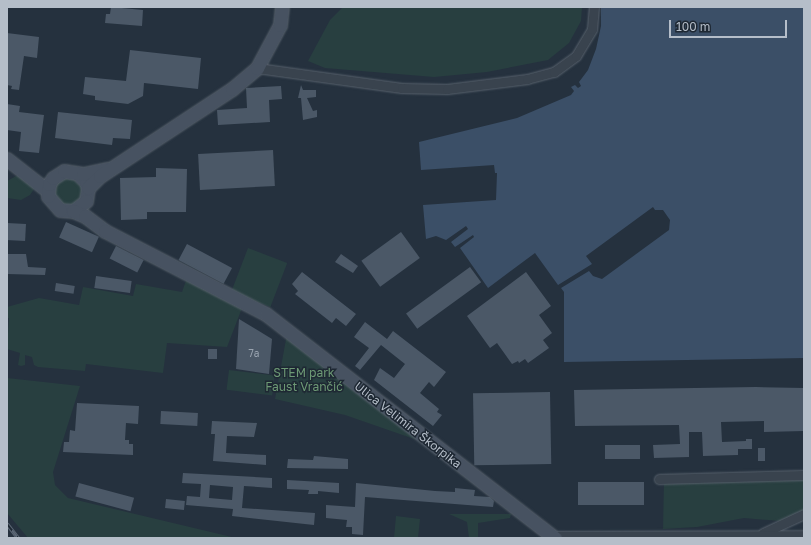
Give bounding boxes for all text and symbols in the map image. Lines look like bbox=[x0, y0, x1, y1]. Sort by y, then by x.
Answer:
scale bar bbox=[671, 12, 789, 38]
text: 100 m bbox=[676, 19, 710, 34]
house number: 7a bbox=[249, 348, 259, 360]
park label: STEM park Faust Vrančić bbox=[265, 366, 343, 394]
street label: Ulica Velimira Škorpika bbox=[352, 379, 464, 471]

